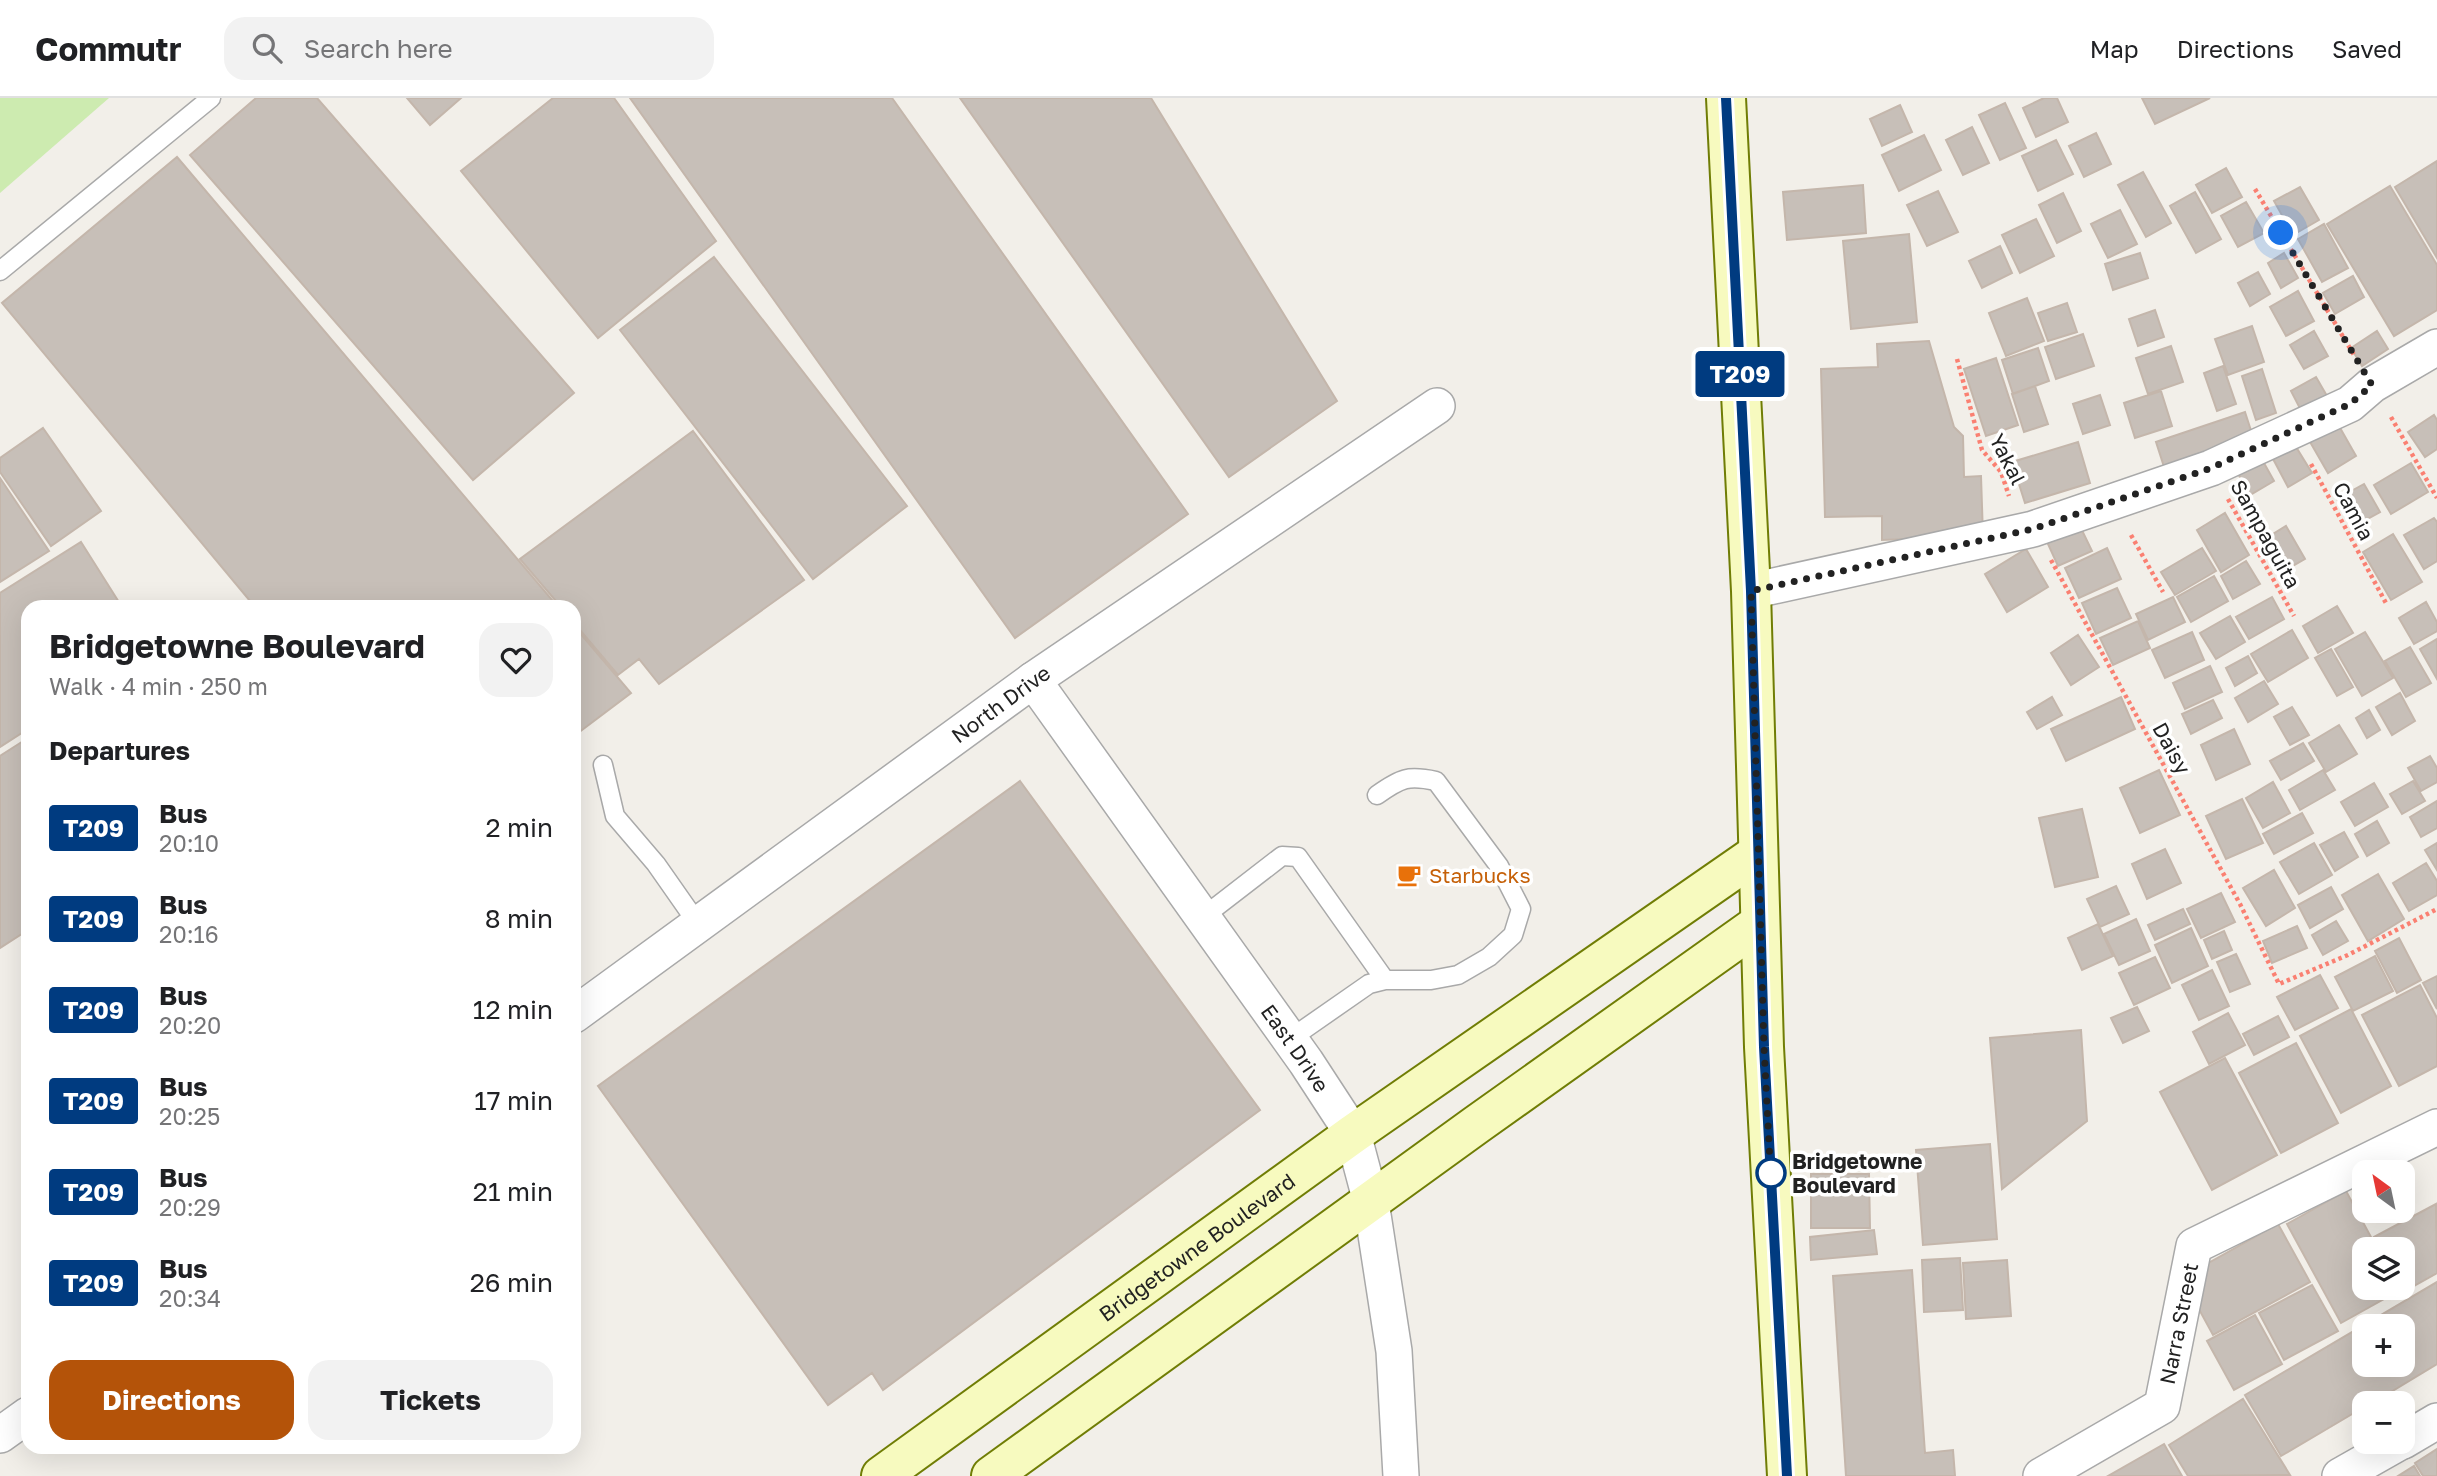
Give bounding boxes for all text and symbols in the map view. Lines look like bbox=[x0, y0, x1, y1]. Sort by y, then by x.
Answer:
search box bbox=[224, 17, 714, 80]
text: Commutr bbox=[35, 29, 182, 68]
icon: search bbox=[248, 29, 286, 67]
text: Search here bbox=[304, 33, 453, 64]
text: Map bbox=[2090, 34, 2139, 63]
text: Directions bbox=[2177, 34, 2294, 63]
text: Saved bbox=[2332, 34, 2402, 63]
your location bbox=[2263, 215, 2298, 250]
line badge: T209 bbox=[1691, 351, 1789, 397]
text: T209 bbox=[1709, 359, 1771, 388]
street label: Yakal bbox=[1984, 429, 2032, 489]
street label: Sampaguita bbox=[2225, 475, 2307, 593]
street label: Camia bbox=[2328, 477, 2380, 545]
button: heart bbox=[479, 623, 553, 697]
text: Bridgetowne Boulevard bbox=[49, 626, 425, 665]
street label: North Drive bbox=[946, 659, 1055, 748]
text: Walk · 4 min · 250 m bbox=[49, 672, 268, 700]
street label: Daisy bbox=[2147, 718, 2197, 779]
text: Departures bbox=[49, 735, 190, 766]
text: Bus bbox=[159, 798, 207, 829]
text: 2 min bbox=[485, 812, 553, 843]
text: T209 bbox=[63, 813, 124, 842]
text: 20:10 bbox=[159, 829, 219, 857]
cafe icon: Starbucks bbox=[1395, 861, 1423, 889]
place label: Starbucks bbox=[1429, 862, 1531, 888]
text: Bus bbox=[159, 889, 207, 920]
text: 8 min bbox=[485, 903, 553, 934]
text: T209 bbox=[63, 904, 124, 933]
text: 20:16 bbox=[159, 920, 219, 948]
text: Bus bbox=[159, 980, 207, 1011]
text: 12 min bbox=[473, 994, 553, 1025]
text: T209 bbox=[63, 995, 124, 1024]
street label: East Drive bbox=[1256, 999, 1335, 1097]
text: 20:20 bbox=[159, 1011, 221, 1039]
text: Bus bbox=[159, 1071, 207, 1102]
text: 17 min bbox=[474, 1085, 553, 1116]
text: T209 bbox=[63, 1086, 124, 1115]
text: 20:25 bbox=[159, 1102, 220, 1130]
place label: Bridgetowne Boulevard bbox=[1792, 1148, 1922, 1198]
marker: Bridgetowne Boulevard bbox=[1756, 1158, 1786, 1188]
north arrow bbox=[2352, 1160, 2415, 1223]
map controls bbox=[2352, 1160, 2415, 1454]
text: Bus bbox=[159, 1162, 207, 1193]
street label: Bridgetowne Boulevard bbox=[1094, 1167, 1300, 1327]
text: 21 min bbox=[473, 1176, 553, 1207]
text: T209 bbox=[63, 1177, 124, 1206]
text: 20:29 bbox=[159, 1193, 221, 1221]
button: layers bbox=[2352, 1237, 2415, 1300]
text: Bus bbox=[159, 1253, 207, 1284]
street label: Narra Street bbox=[2154, 1260, 2203, 1386]
text: 26 min bbox=[470, 1267, 553, 1298]
text: T209 bbox=[63, 1268, 124, 1297]
text: 20:34 bbox=[159, 1284, 221, 1312]
button: + bbox=[2352, 1314, 2415, 1377]
button: Directions bbox=[49, 1360, 294, 1440]
button: Tickets bbox=[308, 1360, 553, 1440]
button: − bbox=[2352, 1391, 2415, 1454]

